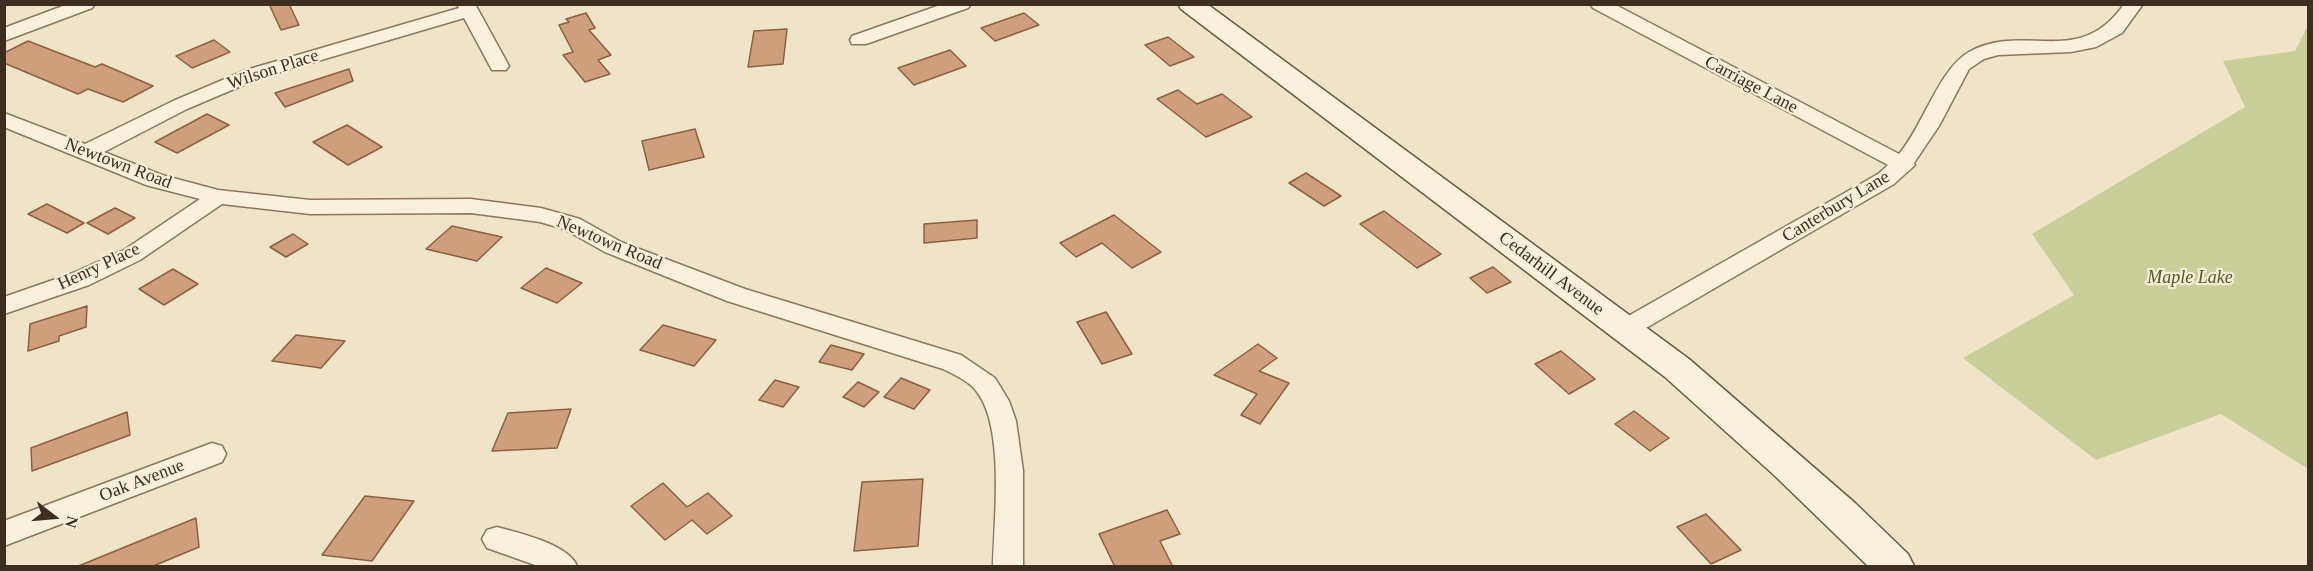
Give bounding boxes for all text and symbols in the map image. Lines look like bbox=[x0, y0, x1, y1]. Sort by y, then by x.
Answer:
street label: Wilson Place bbox=[225, 45, 321, 95]
street label: Carriage Lane bbox=[1701, 51, 1801, 119]
street label: Newtown Road bbox=[62, 134, 174, 194]
street label: Canterbury Lane bbox=[1778, 166, 1894, 248]
street label: Newtown Road bbox=[553, 211, 665, 275]
street label: Cedarhill Avenue bbox=[1494, 227, 1608, 321]
street label: Henry Place bbox=[54, 239, 144, 295]
park label: Maple Lake bbox=[2147, 267, 2233, 289]
street label: Oak Avenue bbox=[97, 455, 187, 507]
north arrow bbox=[24, 487, 84, 547]
text: N bbox=[62, 514, 82, 530]

